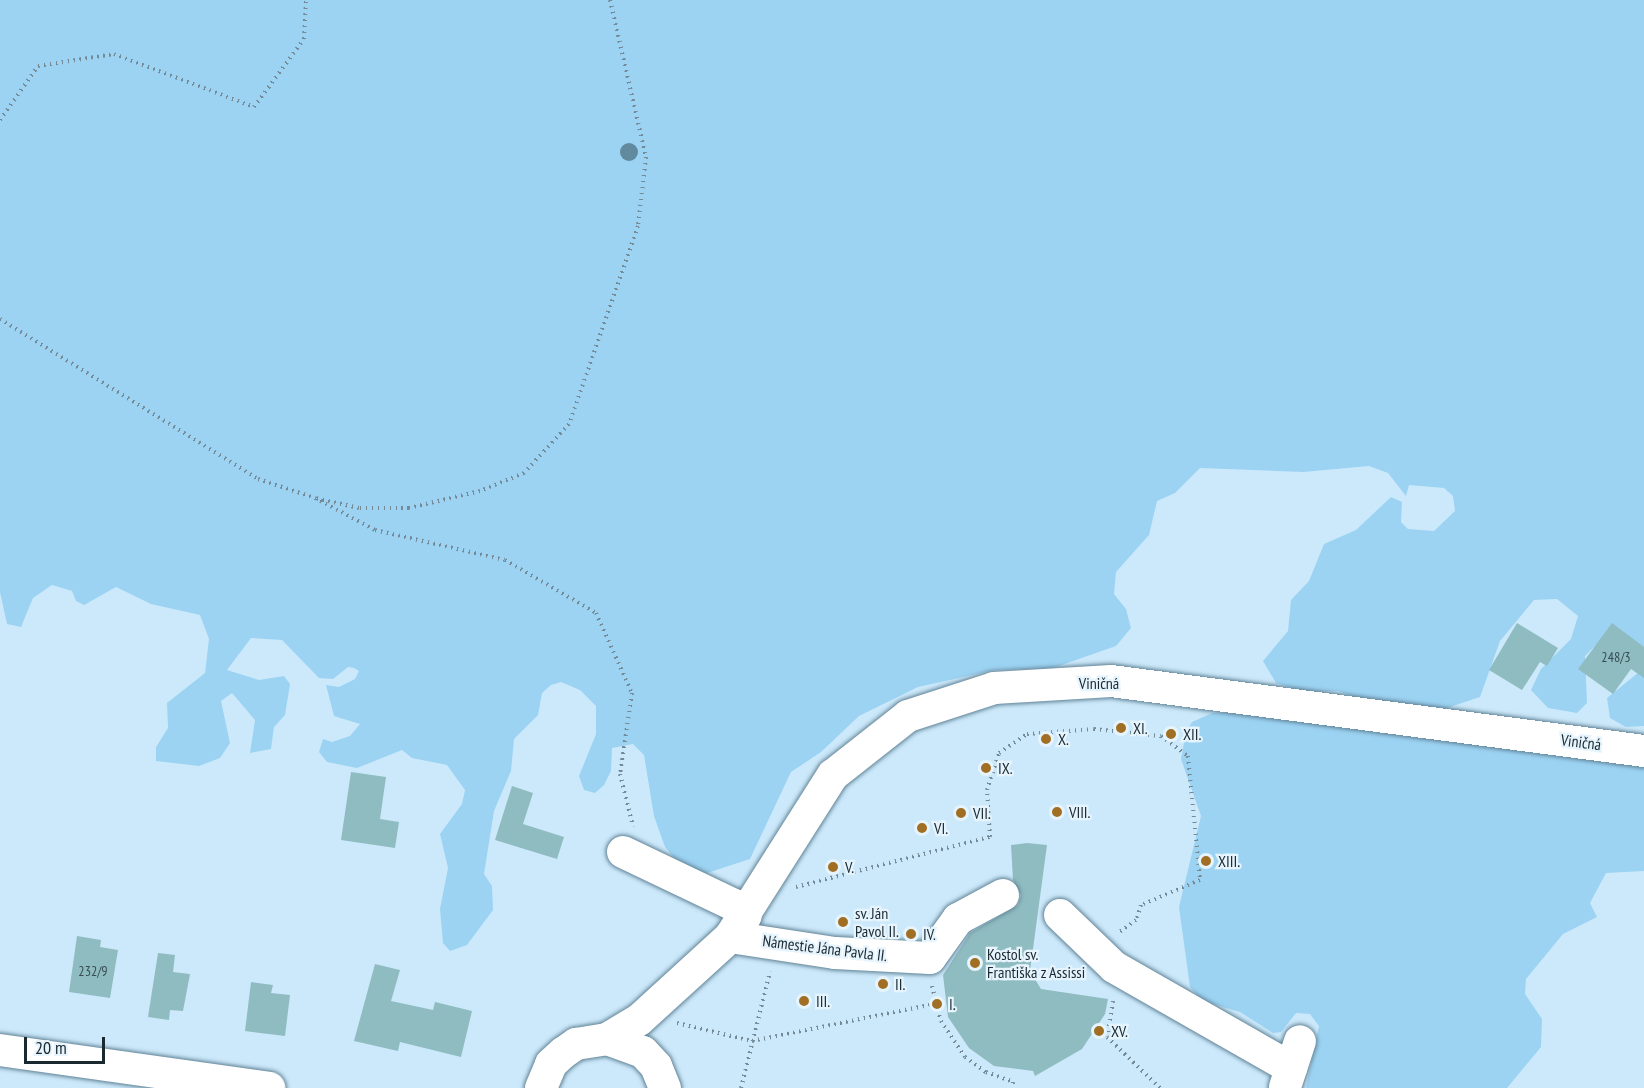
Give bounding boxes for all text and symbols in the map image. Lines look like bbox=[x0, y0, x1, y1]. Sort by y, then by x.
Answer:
house number: 248/3 bbox=[1601, 649, 1631, 665]
street label: Viničná bbox=[1079, 673, 1119, 693]
place label: XI. bbox=[1133, 718, 1148, 738]
marker: XI. bbox=[1114, 721, 1128, 735]
place label: XII. bbox=[1183, 724, 1201, 744]
marker: XII. bbox=[1164, 727, 1178, 741]
place label: X. bbox=[1058, 729, 1069, 749]
street label: Viničná bbox=[1560, 730, 1602, 754]
marker: X. bbox=[1039, 732, 1053, 746]
place label: IX. bbox=[998, 758, 1013, 778]
marker: IX. bbox=[979, 761, 993, 775]
place label: VIII. bbox=[1069, 802, 1090, 822]
place label: VII. bbox=[973, 803, 991, 823]
marker: VIII. bbox=[1050, 805, 1064, 819]
marker: VII. bbox=[954, 806, 968, 820]
place label: VI. bbox=[934, 818, 948, 838]
marker: VI. bbox=[915, 821, 929, 835]
place label: XIII. bbox=[1218, 851, 1240, 871]
marker: XIII. bbox=[1199, 854, 1213, 868]
place label: V. bbox=[845, 857, 854, 877]
marker: V. bbox=[826, 860, 840, 874]
place label: sv. Ján Pavol II. bbox=[855, 903, 899, 941]
marker: sv. Ján Pavol II. bbox=[836, 915, 850, 929]
place label: IV. bbox=[923, 924, 936, 944]
marker: IV. bbox=[904, 927, 918, 941]
street label: Námestie Jána Pavla II. bbox=[761, 931, 889, 965]
place label: Kostol sv. Františka z Assissi bbox=[987, 944, 1086, 982]
marker: Kostol sv. Františka z Assissi bbox=[968, 956, 982, 970]
house number: 232/9 bbox=[78, 963, 108, 979]
place label: II. bbox=[895, 974, 905, 994]
marker: II. bbox=[876, 977, 890, 991]
place label: III. bbox=[816, 991, 830, 1011]
marker: III. bbox=[797, 994, 811, 1008]
place label: I. bbox=[949, 994, 956, 1014]
marker: I. bbox=[930, 997, 944, 1011]
place label: XV. bbox=[1111, 1021, 1128, 1041]
marker: XV. bbox=[1092, 1024, 1106, 1038]
scale bar bbox=[27, 1025, 108, 1063]
text: 20 m bbox=[35, 1036, 67, 1059]

